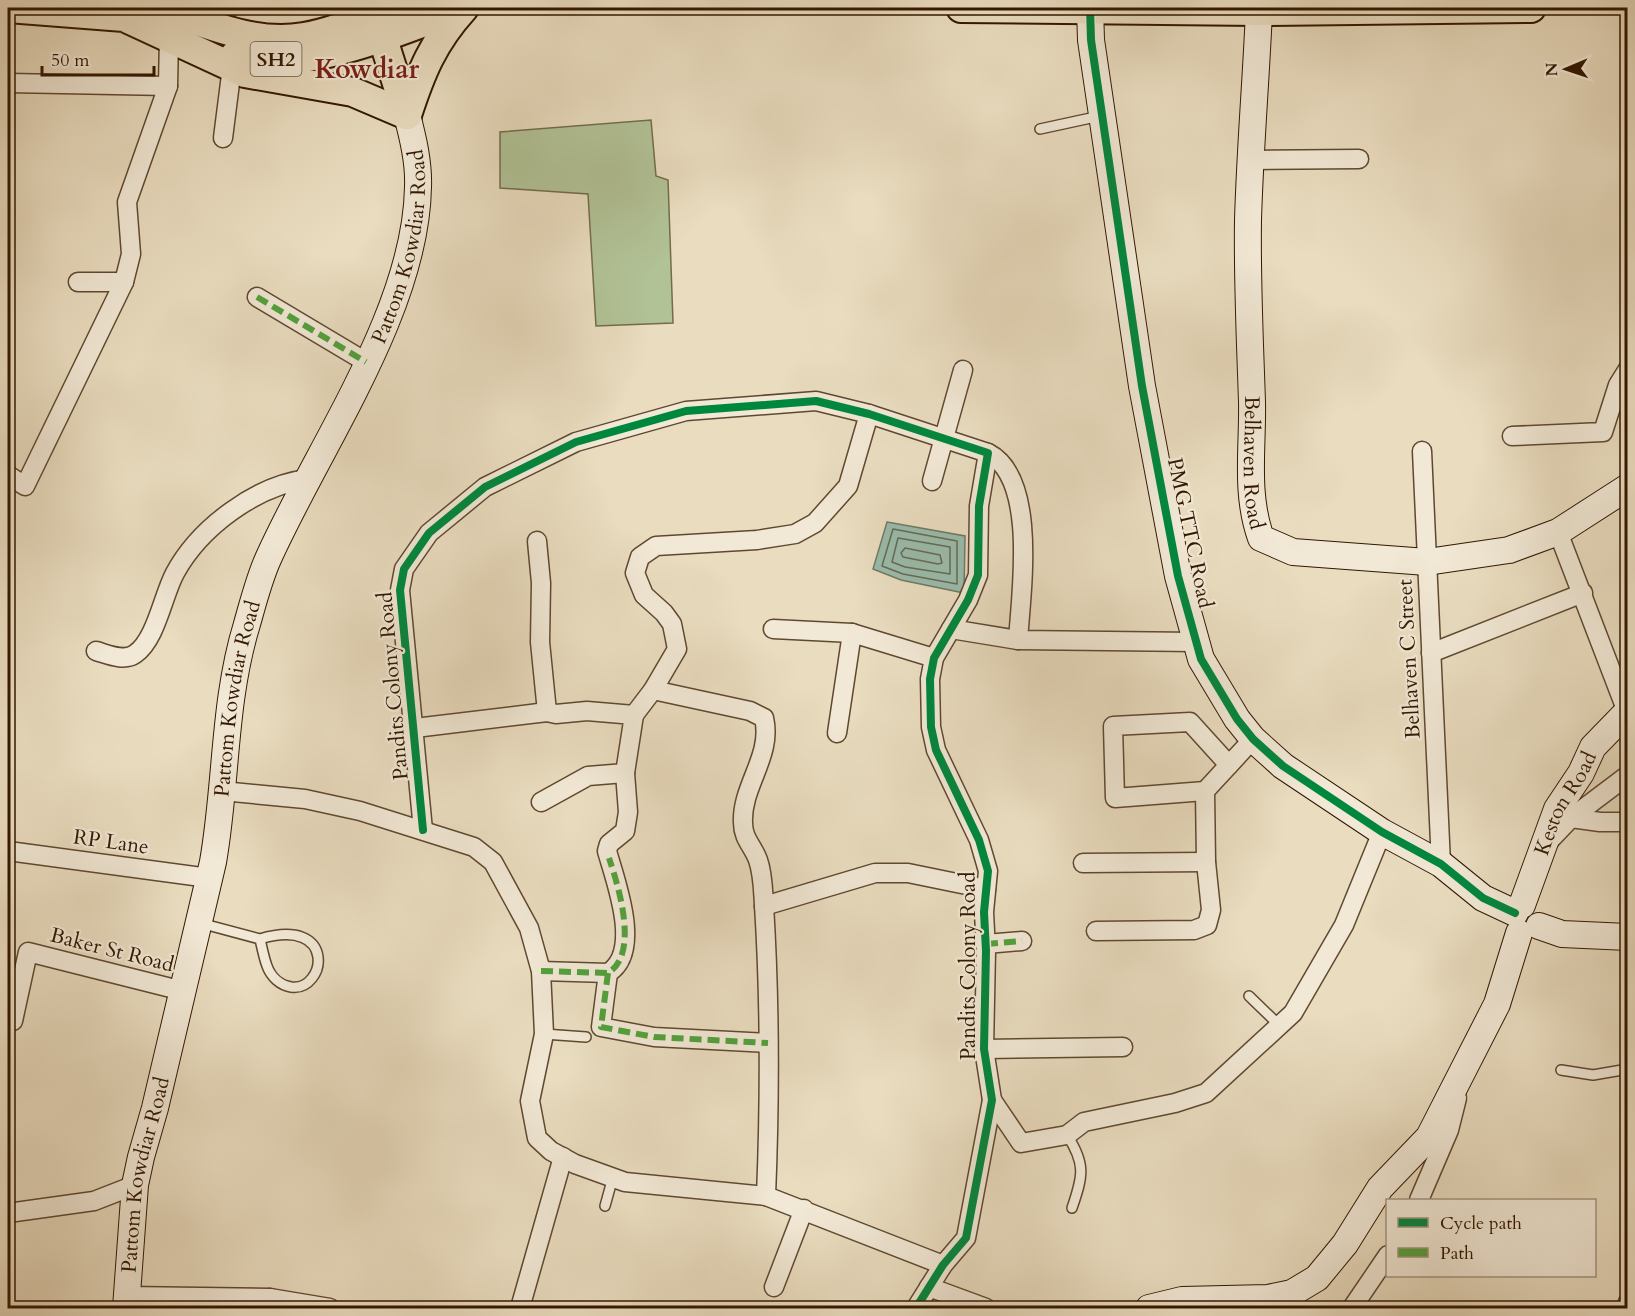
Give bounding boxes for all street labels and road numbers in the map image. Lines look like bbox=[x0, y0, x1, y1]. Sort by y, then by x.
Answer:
road number: SH2 bbox=[250, 42, 302, 76]
street label: Pattom Kowdiar Road bbox=[364, 148, 433, 348]
street label: Belhaven Road bbox=[1236, 395, 1272, 532]
street label: PMG TTC Road bbox=[1160, 455, 1220, 611]
street label: Belhaven C Street bbox=[1390, 578, 1428, 740]
street label: Pandits Colony Road bbox=[370, 591, 416, 781]
street label: Pattom Kowdiar Road bbox=[207, 597, 267, 798]
street label: Keston Road bbox=[1527, 746, 1604, 859]
street label: RP Lane bbox=[71, 822, 151, 862]
street label: Pandits Colony Road bbox=[954, 872, 983, 1060]
street label: Baker St Road bbox=[47, 921, 177, 979]
street label: Pattom Kowdiar Road bbox=[114, 1074, 176, 1274]

